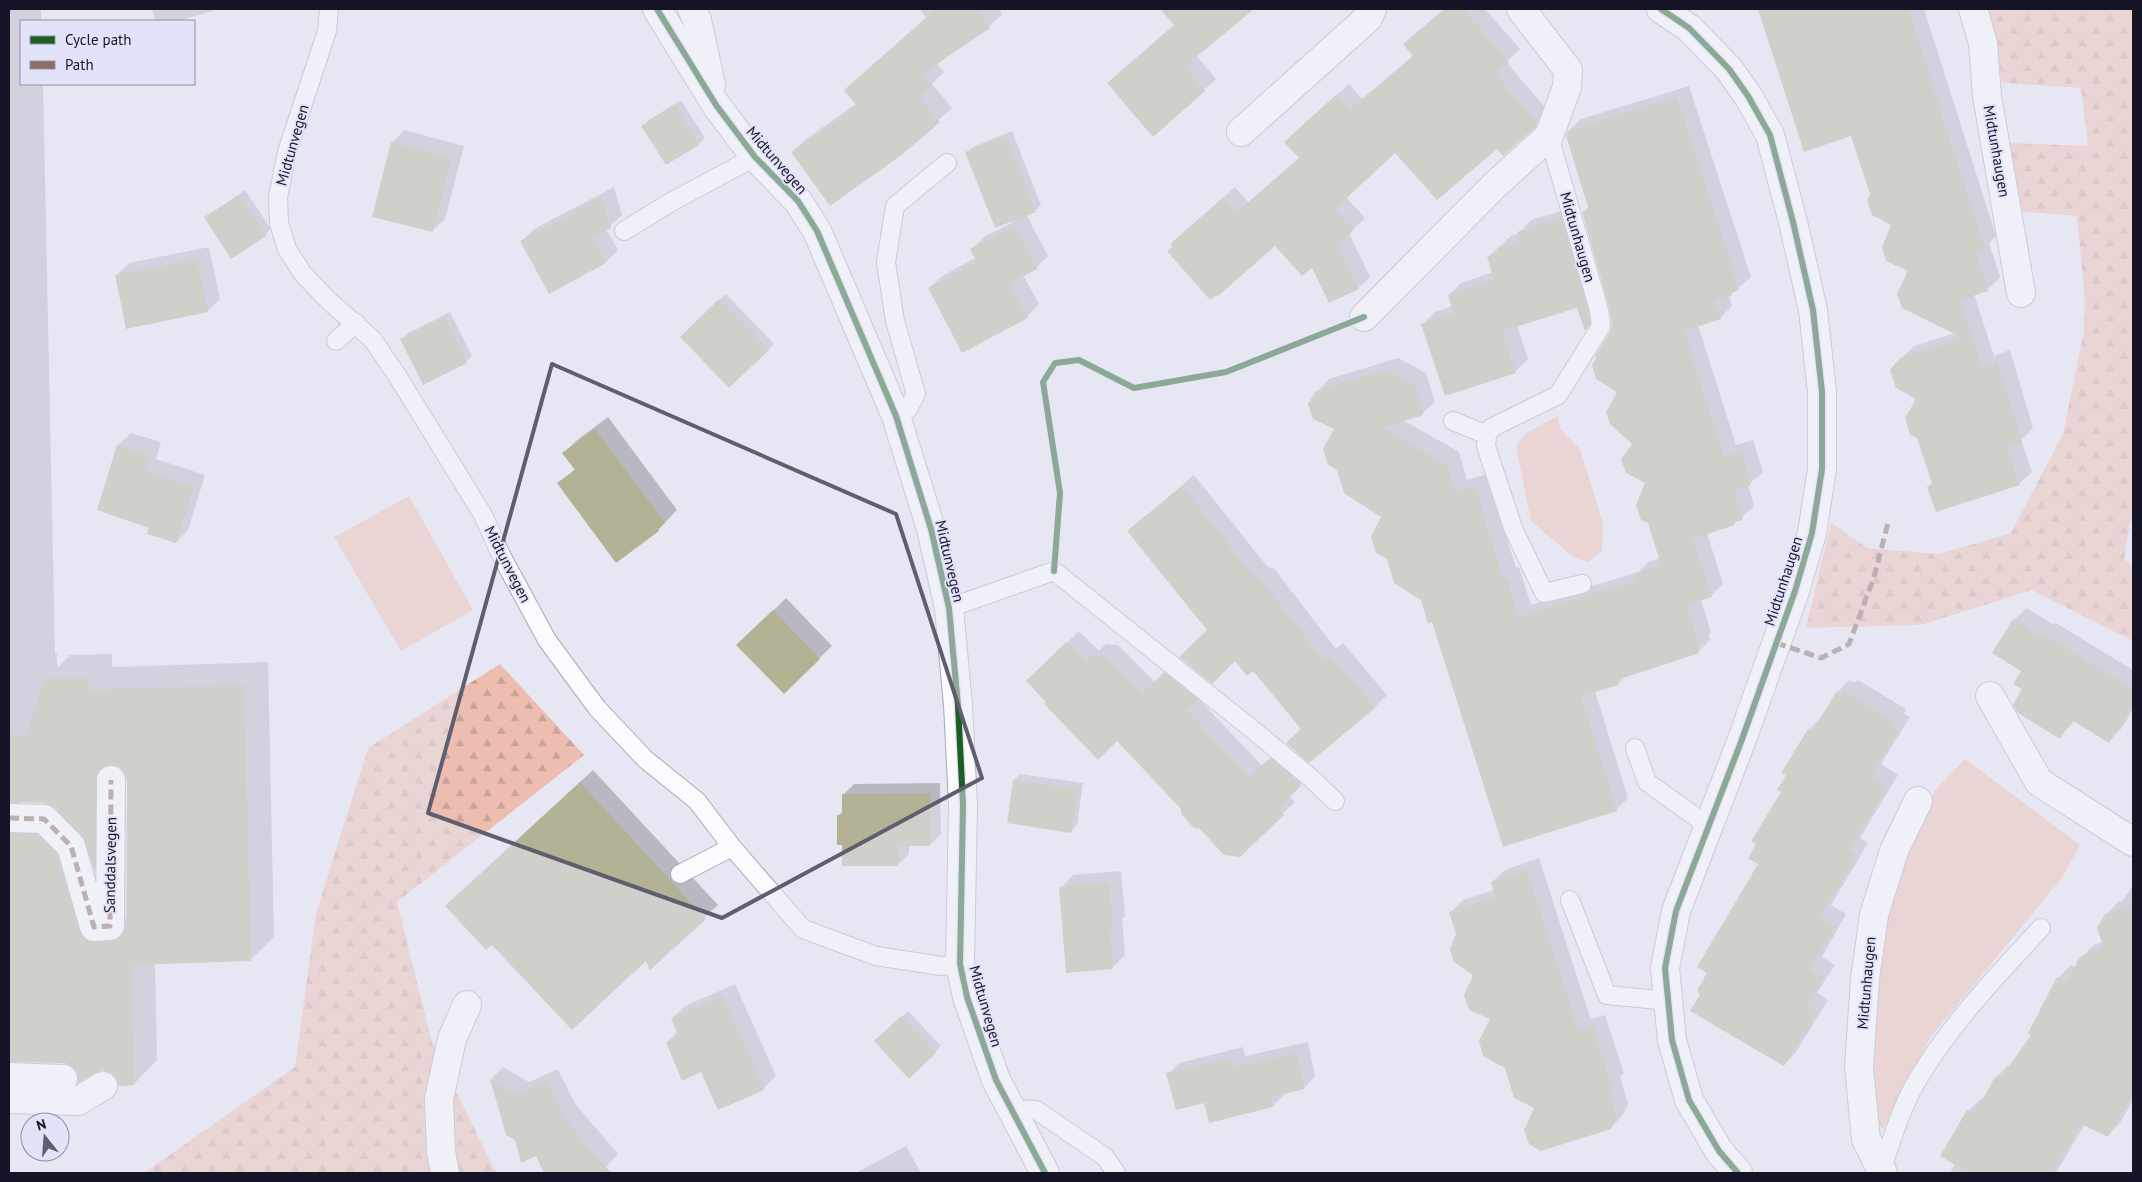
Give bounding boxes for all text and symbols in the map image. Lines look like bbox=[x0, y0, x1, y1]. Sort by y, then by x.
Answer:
legend bbox=[20, 20, 195, 85]
text: Cycle path bbox=[65, 30, 131, 49]
text: Path bbox=[65, 55, 94, 74]
street label: Midtunvegen bbox=[271, 102, 313, 188]
street label: Midtunhaugen bbox=[1980, 104, 2014, 198]
street label: Midtunvegen bbox=[742, 122, 812, 198]
street label: Midtunhaugen bbox=[1556, 190, 1600, 284]
street label: Midtunvegen bbox=[931, 518, 969, 604]
street label: Midtunvegen bbox=[481, 522, 535, 606]
street label: Midtunhaugen bbox=[1760, 534, 1806, 628]
street label: Sanddalsvegen bbox=[100, 817, 120, 913]
street label: Midtunhaugen bbox=[1852, 936, 1880, 1030]
street label: Midtunvegen bbox=[965, 963, 1007, 1049]
north arrow bbox=[20, 1112, 70, 1162]
text: N bbox=[34, 1115, 48, 1135]

